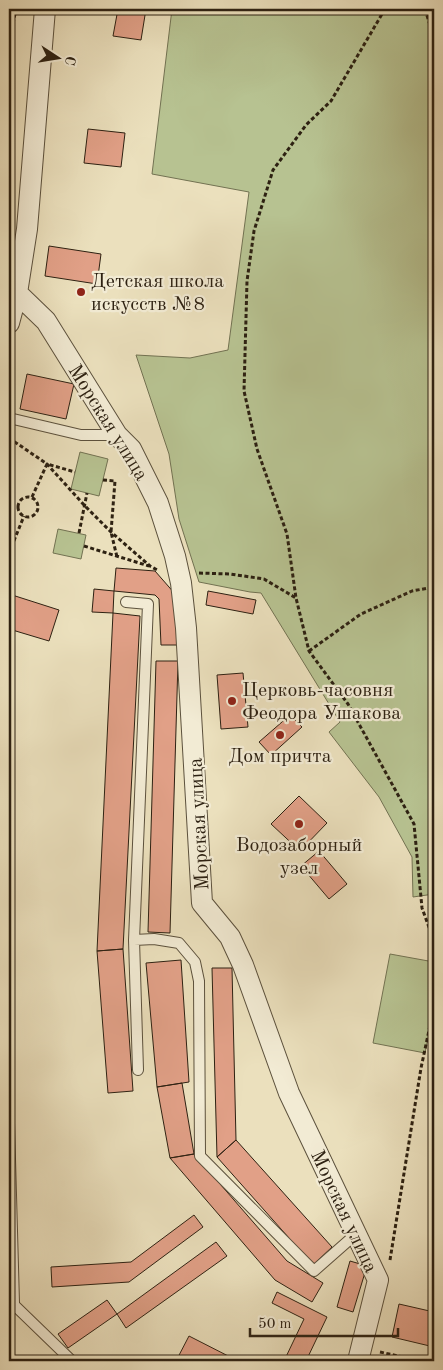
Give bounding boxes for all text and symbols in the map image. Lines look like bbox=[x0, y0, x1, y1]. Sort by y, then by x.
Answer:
north arrow bbox=[32, 32, 82, 82]
text: С bbox=[62, 55, 78, 66]
place label: Детская школа искусств №8 bbox=[91, 272, 224, 315]
marker: Детская школа искусств №8 bbox=[75, 286, 87, 298]
street label: Морская улица bbox=[64, 361, 151, 485]
place label: Церковь-часовня Феодора Ушакова bbox=[242, 681, 401, 724]
marker: Церковь-часовня Феодора Ушакова bbox=[226, 695, 238, 707]
marker: Дом причта bbox=[274, 729, 286, 741]
place label: Дом причта bbox=[228, 747, 332, 767]
street label: Морская улица bbox=[187, 757, 213, 891]
marker: Водозаборный узел bbox=[293, 818, 305, 830]
place label: Водозаборный узел bbox=[236, 836, 362, 879]
street label: Морская улица bbox=[306, 1147, 380, 1276]
scale bar bbox=[250, 1305, 398, 1337]
text: 50 m bbox=[258, 1317, 292, 1332]

